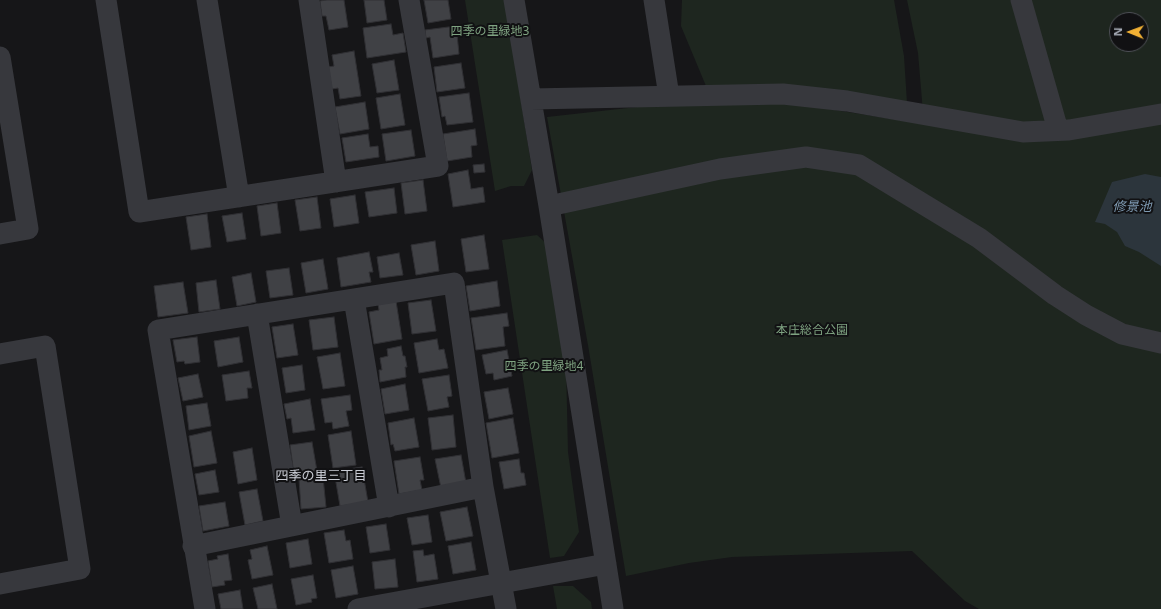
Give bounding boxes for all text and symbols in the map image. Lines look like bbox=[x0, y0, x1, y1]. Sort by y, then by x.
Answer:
north arrow bbox=[1109, 12, 1149, 52]
park label: 四季の里緑地3 bbox=[451, 25, 529, 39]
text: N bbox=[1110, 27, 1125, 36]
water label: 修景池 bbox=[1113, 199, 1151, 215]
park label: 本庄総合公園 bbox=[776, 324, 848, 338]
park label: 四季の里緑地4 bbox=[505, 360, 583, 374]
district label: 四季の里三丁目 bbox=[276, 468, 366, 484]

